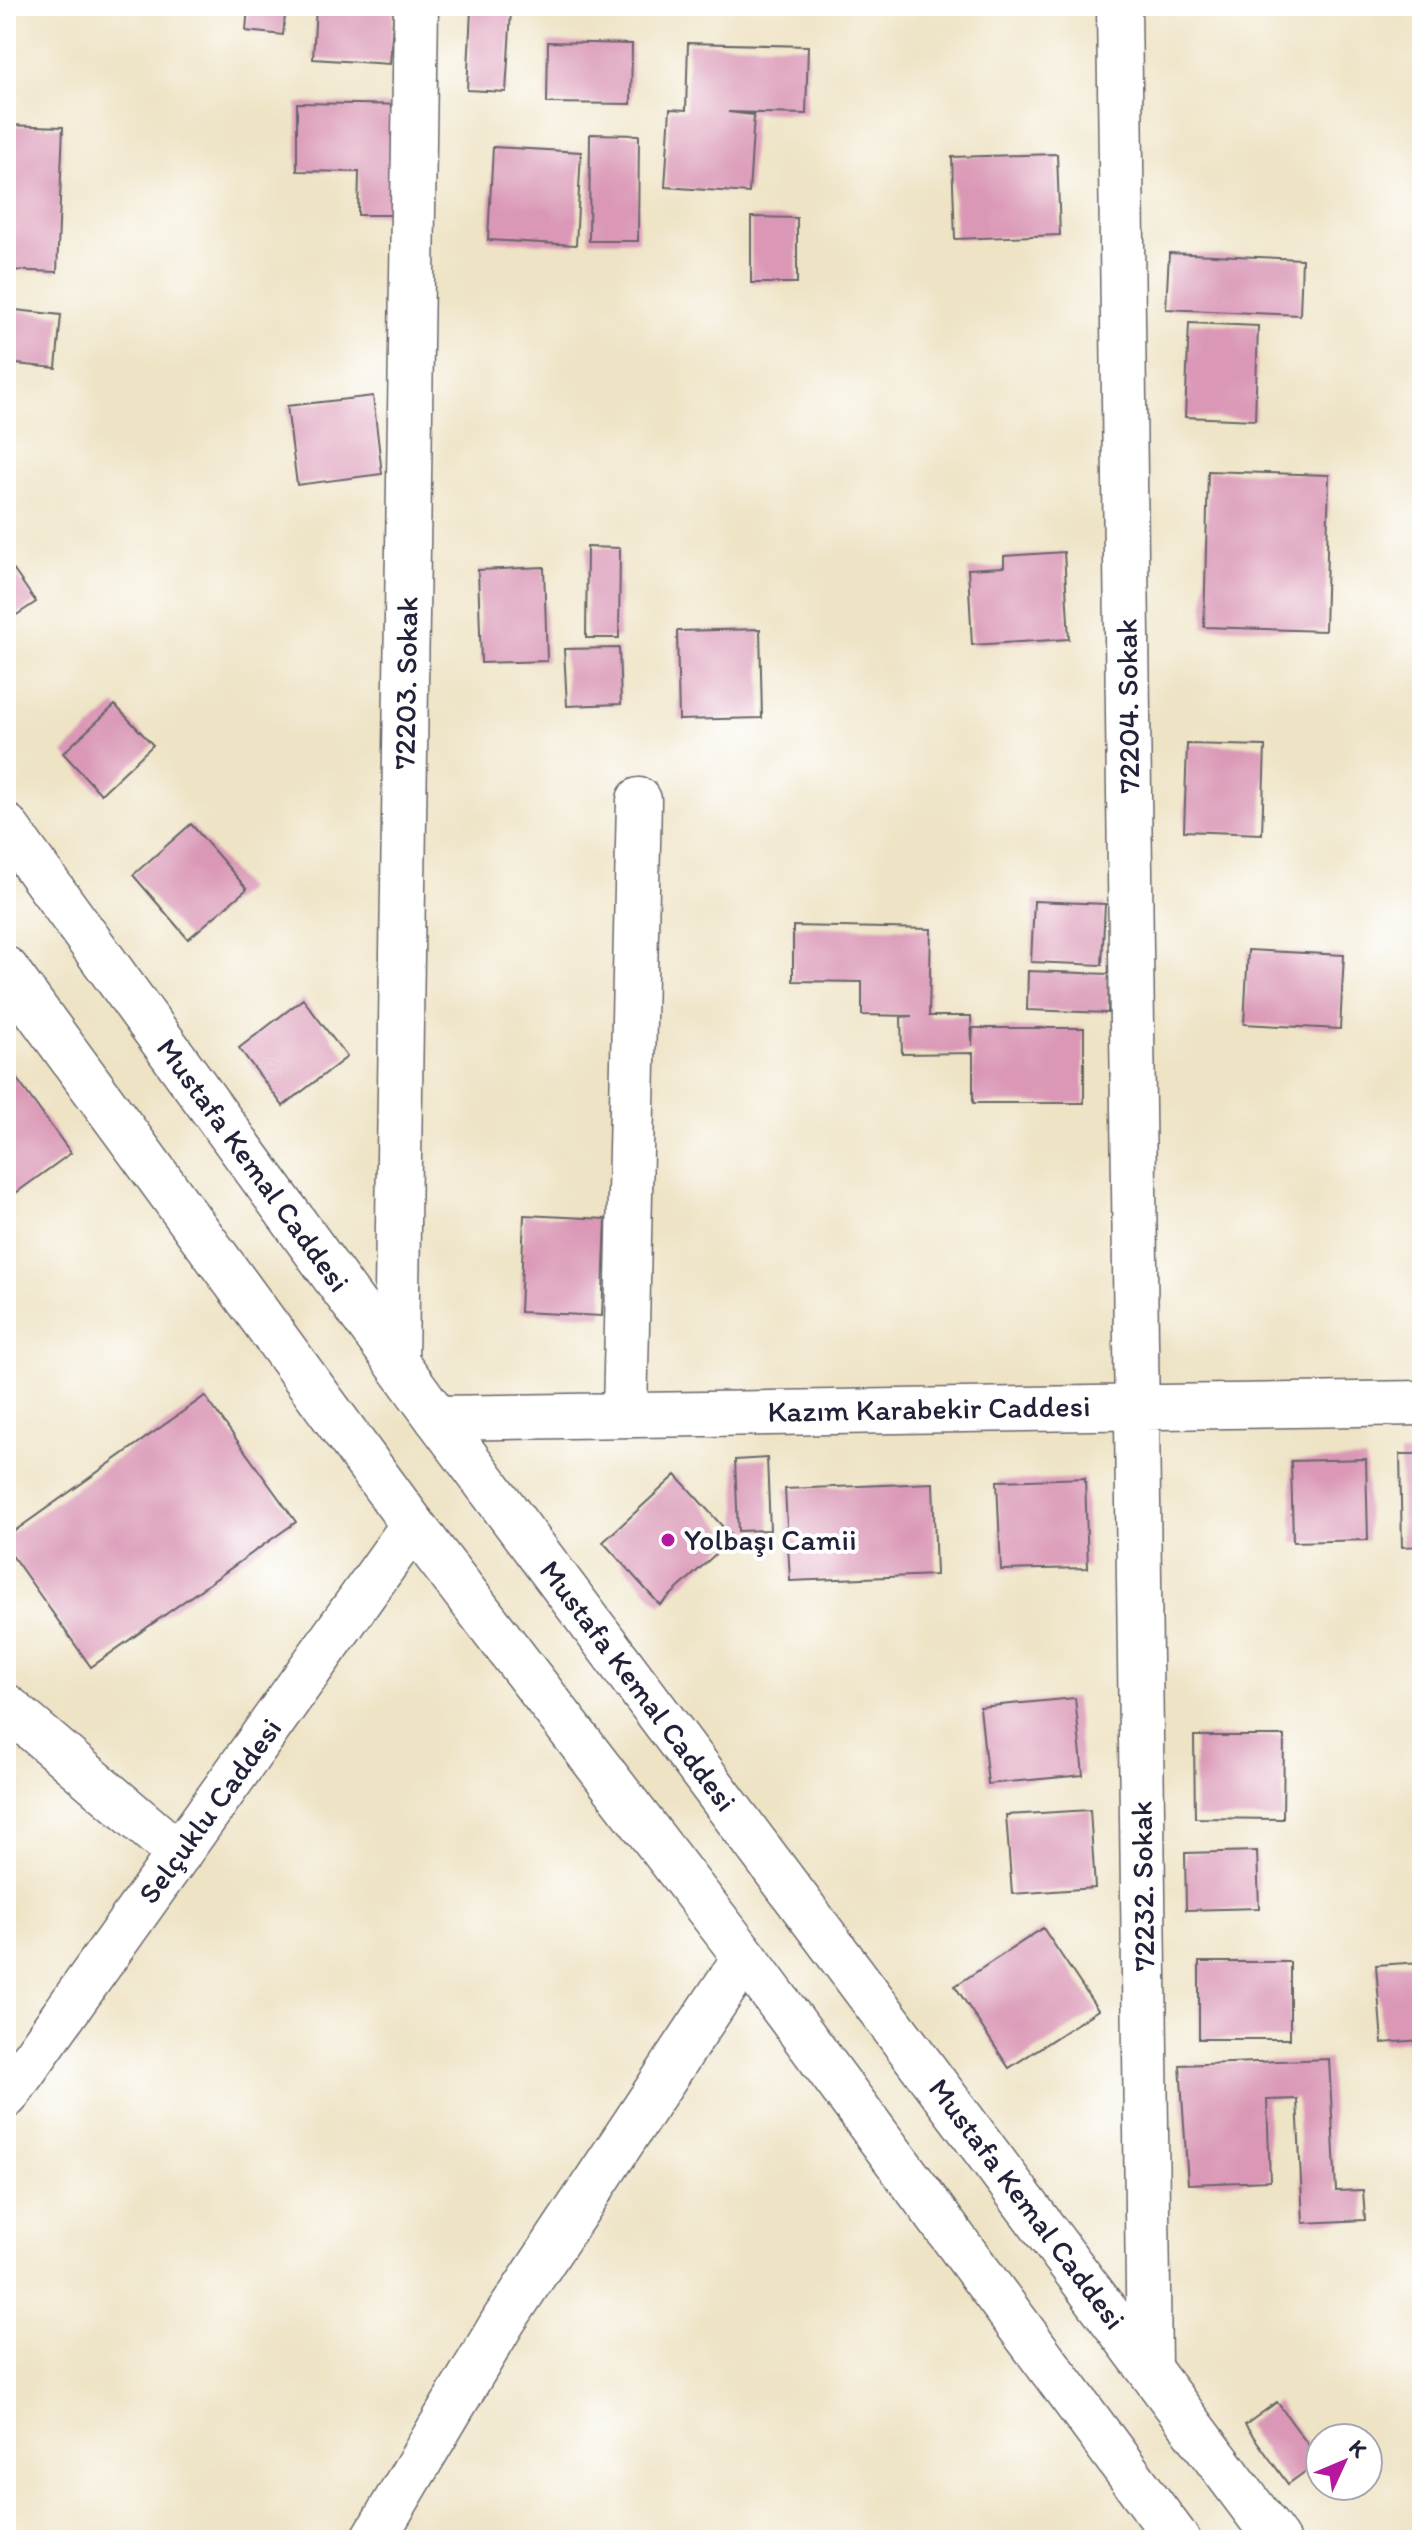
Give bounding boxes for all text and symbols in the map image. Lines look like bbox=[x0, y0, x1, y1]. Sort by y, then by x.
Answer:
street label: 72203. Sokak bbox=[385, 596, 426, 770]
street label: 72204. Sokak bbox=[1107, 618, 1148, 794]
street label: Mustafa Kemal Caddesi bbox=[149, 1031, 358, 1299]
street label: Kazım Karabekir Caddesi bbox=[767, 1387, 1091, 1430]
place label: Yolbaşı Camii bbox=[684, 1521, 857, 1558]
marker: Yolbaşı Camii bbox=[659, 1531, 677, 1549]
street label: Mustafa Kemal Caddesi bbox=[532, 1553, 745, 1818]
street label: Selçuklu Caddesi bbox=[130, 1711, 289, 1911]
street label: 72232. Sokak bbox=[1123, 1800, 1162, 1972]
street label: Mustafa Kemal Caddesi bbox=[921, 2071, 1134, 2336]
north arrow bbox=[1304, 2422, 1384, 2502]
text: K bbox=[1343, 2434, 1373, 2464]

